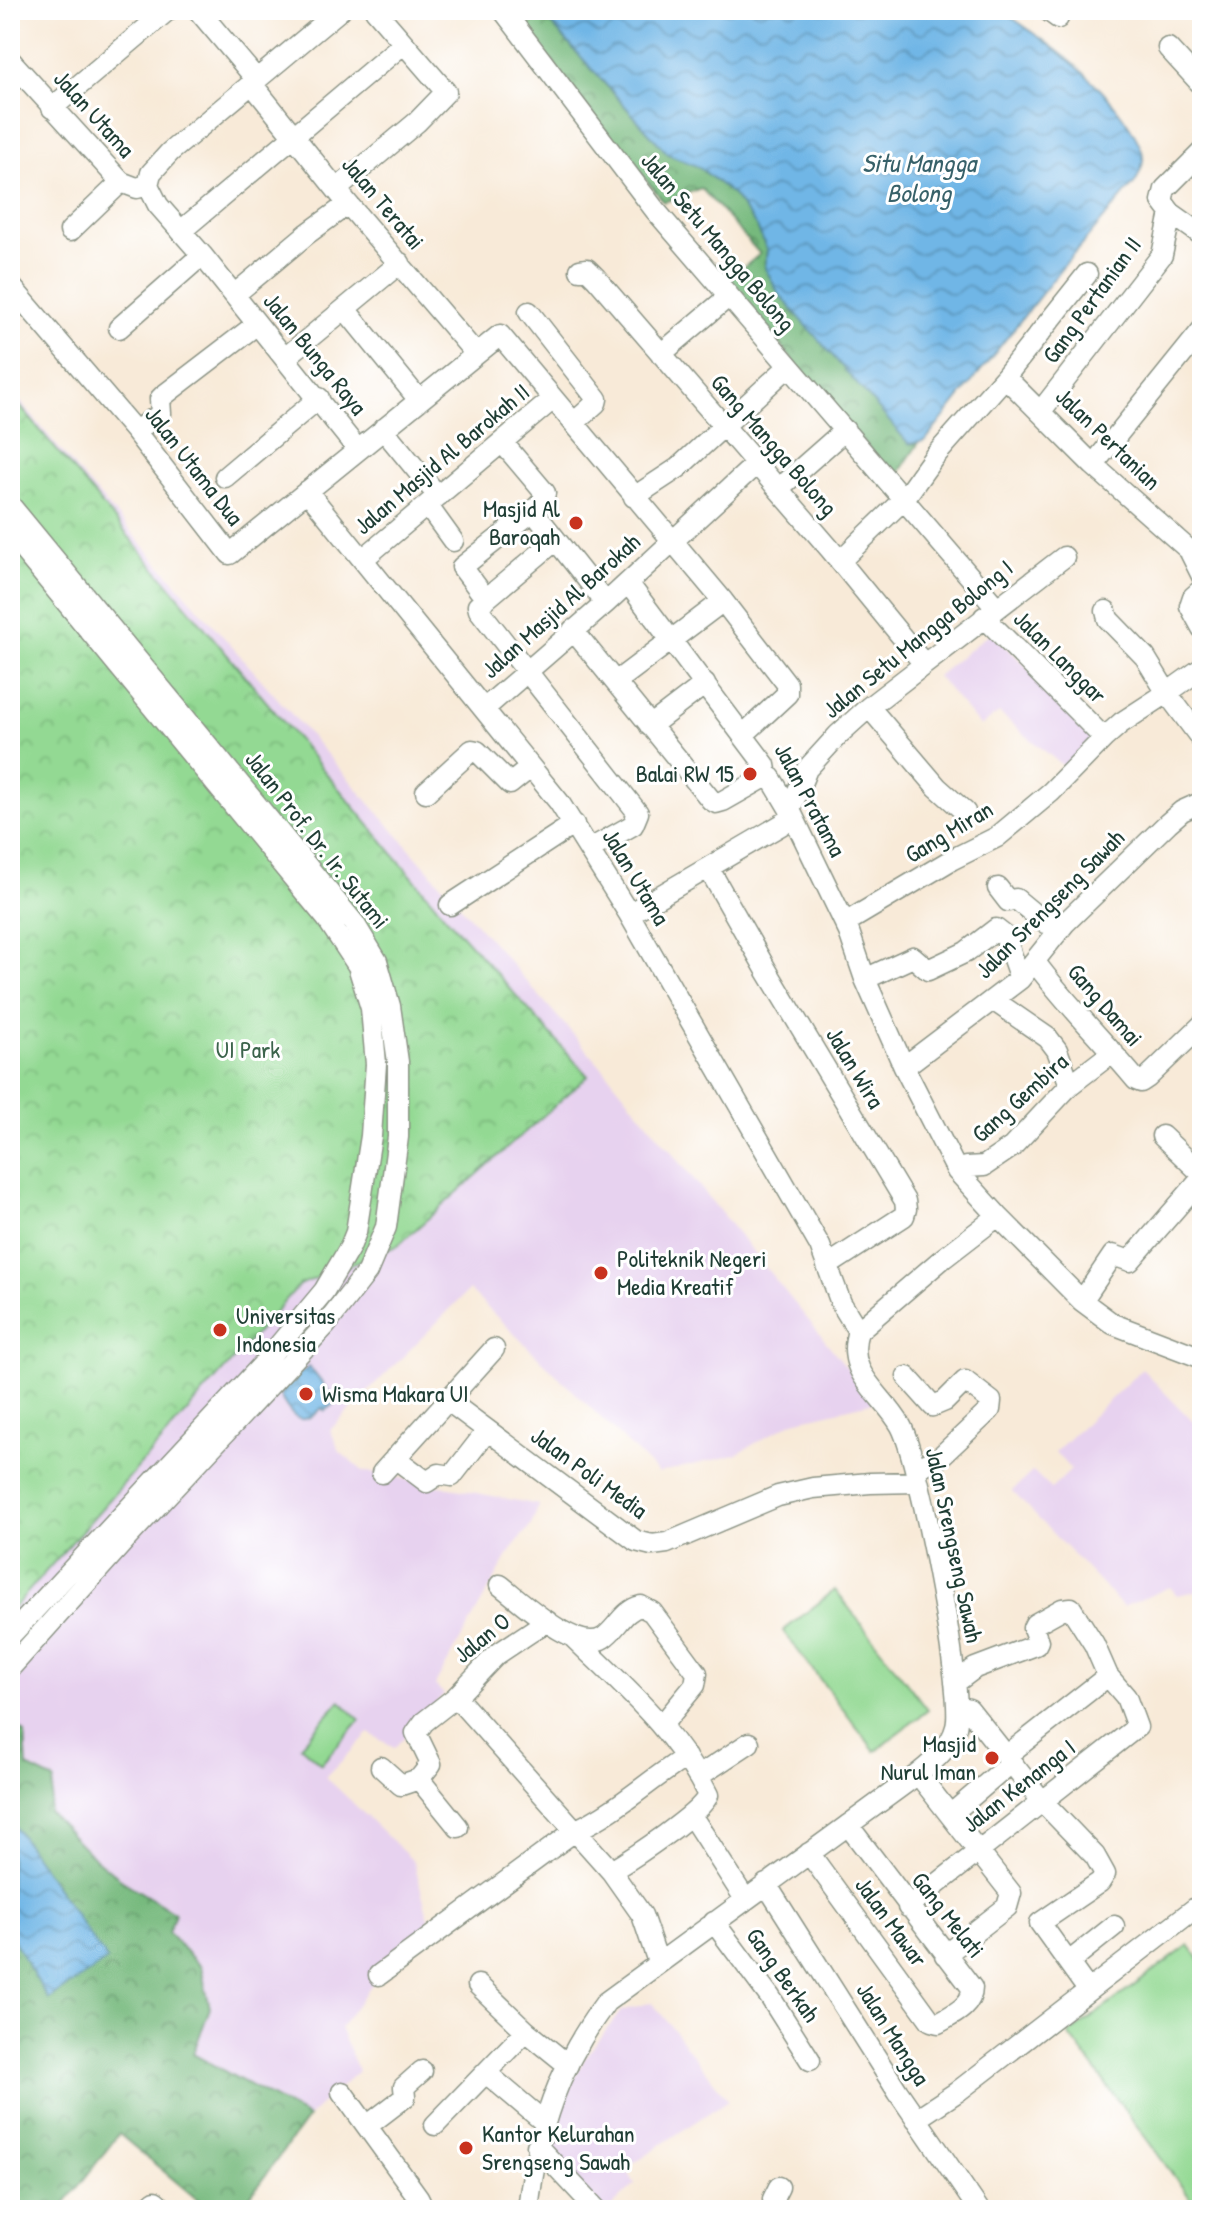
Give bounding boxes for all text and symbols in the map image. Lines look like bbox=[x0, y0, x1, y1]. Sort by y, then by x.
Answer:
street label: Jalan Utama bbox=[47, 63, 142, 164]
street label: Jalan Setu Mangga Bolong bbox=[634, 145, 803, 338]
water label: Situ Mangga Bolong bbox=[862, 145, 979, 211]
street label: Jalan Teratai bbox=[335, 149, 432, 256]
street label: Gang Pertanian II bbox=[1034, 230, 1148, 369]
street label: Jalan Bunga Raya bbox=[257, 286, 375, 421]
street label: Gang Mangga Bolong bbox=[704, 367, 845, 522]
street label: Jalan Masjid Al Barokah II bbox=[347, 375, 536, 541]
street label: Jalan Pertanian bbox=[1049, 380, 1168, 497]
street label: Jalan Utama Dua bbox=[138, 399, 251, 532]
place label: Masjid Al Baroqah bbox=[483, 492, 561, 552]
marker: Masjid Al Baroqah bbox=[567, 514, 585, 532]
street label: Jalan Masjid Al Barokah bbox=[474, 526, 646, 685]
street label: Jalan Setu Mangga Bolong I bbox=[816, 552, 1019, 725]
street label: Jalan Langgar bbox=[1007, 603, 1114, 710]
street label: Jalan Pratama bbox=[768, 737, 854, 862]
street label: Jalan Prof. Dr. Ir. Sutami bbox=[238, 744, 397, 935]
place label: Balai RW 15 bbox=[636, 757, 734, 789]
marker: Balai RW 15 bbox=[741, 765, 759, 783]
street label: Gang Miran bbox=[899, 792, 998, 870]
street label: Jalan Utama bbox=[596, 822, 678, 931]
street label: Jalan Srengseng Sawah bbox=[968, 822, 1131, 985]
street label: Gang Damai bbox=[1061, 956, 1151, 1053]
street label: Jalan Wira bbox=[819, 1021, 893, 1114]
park label: UI Park bbox=[216, 1033, 280, 1065]
street label: Gang Gembira bbox=[964, 1045, 1074, 1149]
place label: Politeknik Negeri Media Kreatif bbox=[617, 1242, 767, 1302]
marker: Politeknik Negeri Media Kreatif bbox=[592, 1264, 610, 1282]
place label: Universitas Indonesia bbox=[236, 1299, 335, 1359]
marker: Universitas Indonesia bbox=[211, 1321, 229, 1339]
place label: Wisma Makara UI bbox=[322, 1377, 469, 1409]
marker: Wisma Makara UI bbox=[297, 1385, 315, 1403]
street label: Jalan Poli Media bbox=[525, 1419, 654, 1525]
street label: Jalan Srengseng Sawah bbox=[919, 1444, 991, 1645]
street label: Jalan O bbox=[447, 1605, 516, 1670]
place label: Masjid Nurul Iman bbox=[881, 1727, 976, 1787]
street label: Jalan Kenanga I bbox=[955, 1731, 1081, 1839]
marker: Masjid Nurul Iman bbox=[983, 1749, 1001, 1767]
street label: Gang Melati bbox=[905, 1865, 993, 1964]
street label: Jalan Mawar bbox=[848, 1870, 935, 1973]
street label: Gang Berkah bbox=[740, 1921, 828, 2028]
street label: Jalan Mangga bbox=[850, 1976, 938, 2091]
place label: Kantor Kelurahan Srengseng Sawah bbox=[482, 2117, 635, 2177]
marker: Kantor Kelurahan Srengseng Sawah bbox=[457, 2139, 475, 2157]

